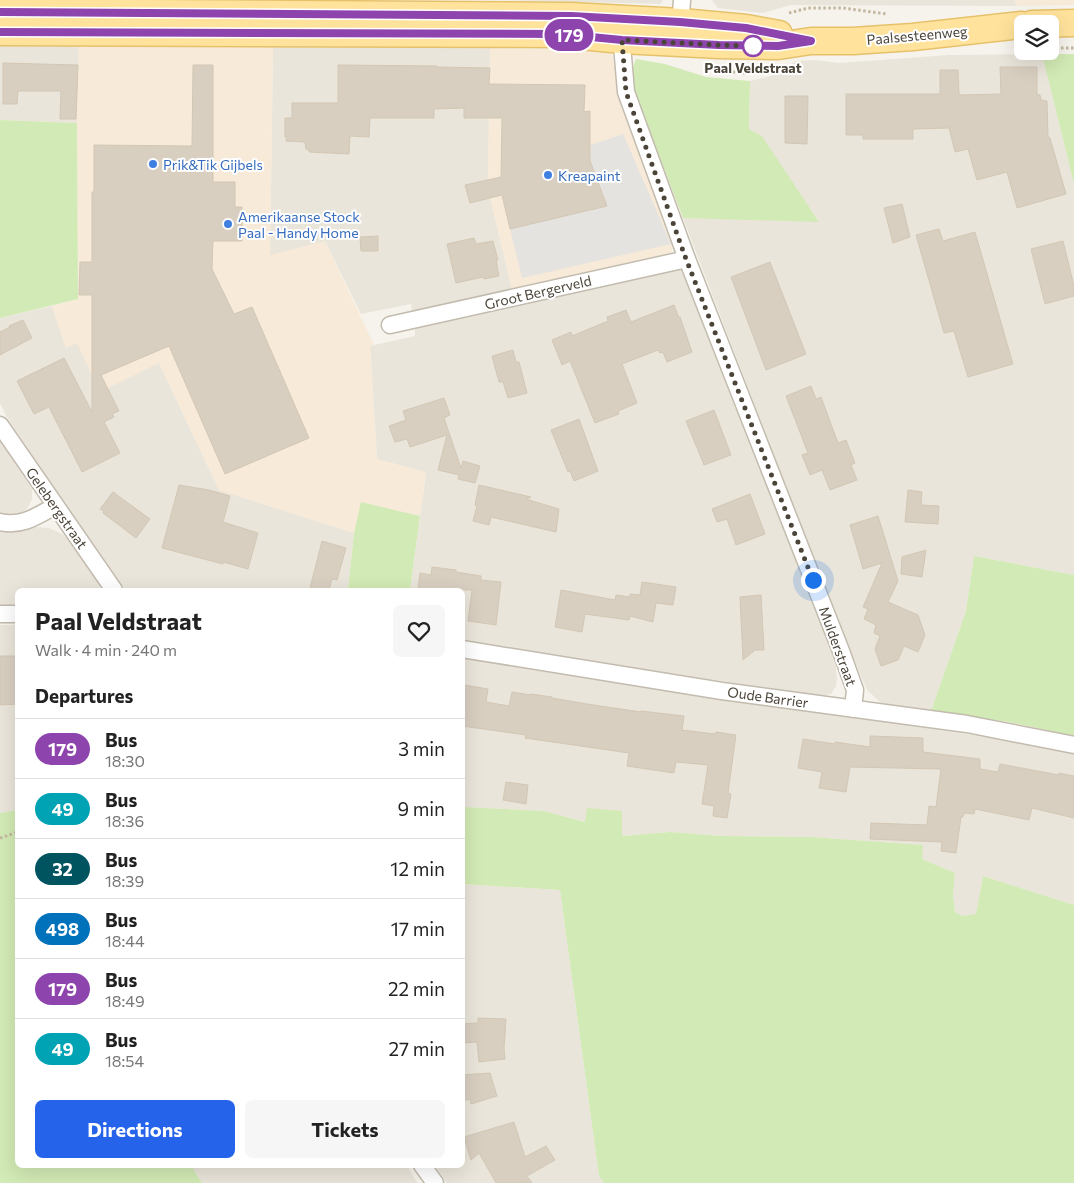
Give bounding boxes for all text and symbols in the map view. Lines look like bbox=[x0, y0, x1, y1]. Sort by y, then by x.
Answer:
map controls bbox=[1014, 15, 1059, 60]
button: layers bbox=[1014, 15, 1059, 60]
line badge: 179 bbox=[540, 19, 598, 51]
street label: Paalsesteenweg bbox=[866, 22, 969, 48]
text: 179 bbox=[554, 24, 584, 46]
marker: Paal Veldstraat bbox=[742, 35, 764, 57]
place label: Paal Veldstraat bbox=[704, 59, 802, 76]
place label: Prik&Tik Gijbels bbox=[163, 156, 263, 173]
marker: Prik&Tik Gijbels bbox=[147, 158, 159, 170]
place label: Kreapaint bbox=[558, 167, 621, 184]
marker: Kreapaint bbox=[542, 169, 554, 181]
place label: Amerikaanse Stock Paal - Handy Home bbox=[238, 208, 360, 241]
marker: Amerikaanse Stock Paal - Handy Home bbox=[222, 218, 234, 230]
street label: Groot Bergerveld bbox=[483, 271, 593, 313]
street label: Gelebergstraat bbox=[23, 464, 91, 552]
your location bbox=[801, 568, 826, 593]
street label: Mulderstraat bbox=[816, 604, 860, 688]
button: heart bbox=[393, 605, 445, 657]
text: Paal Veldstraat bbox=[35, 606, 202, 635]
text: Walk · 4 min · 240 m bbox=[35, 640, 177, 659]
street label: Oude Barrier bbox=[726, 683, 810, 711]
text: Departures bbox=[35, 684, 133, 707]
text: Bus bbox=[105, 728, 137, 751]
text: 3 min bbox=[398, 737, 445, 760]
text: 179 bbox=[48, 738, 77, 760]
text: 18:30 bbox=[105, 751, 145, 770]
text: Bus bbox=[105, 788, 137, 811]
text: 9 min bbox=[397, 797, 445, 820]
text: 49 bbox=[51, 798, 74, 820]
text: 18:36 bbox=[105, 811, 144, 830]
text: Bus bbox=[105, 848, 137, 871]
text: 12 min bbox=[390, 857, 445, 880]
text: 32 bbox=[52, 858, 73, 880]
text: 18:39 bbox=[105, 871, 144, 890]
text: Bus bbox=[105, 908, 137, 931]
text: 17 min bbox=[391, 917, 445, 940]
text: 498 bbox=[46, 918, 79, 940]
text: 18:44 bbox=[105, 931, 145, 950]
text: Bus bbox=[105, 968, 137, 991]
text: 22 min bbox=[388, 977, 445, 1000]
text: 179 bbox=[48, 978, 77, 1000]
text: 18:49 bbox=[105, 991, 145, 1010]
text: Bus bbox=[105, 1028, 137, 1051]
text: 27 min bbox=[388, 1037, 445, 1060]
text: 49 bbox=[51, 1038, 74, 1060]
text: 18:54 bbox=[105, 1051, 144, 1070]
button: Directions bbox=[35, 1100, 235, 1158]
button: Tickets bbox=[245, 1100, 445, 1158]

